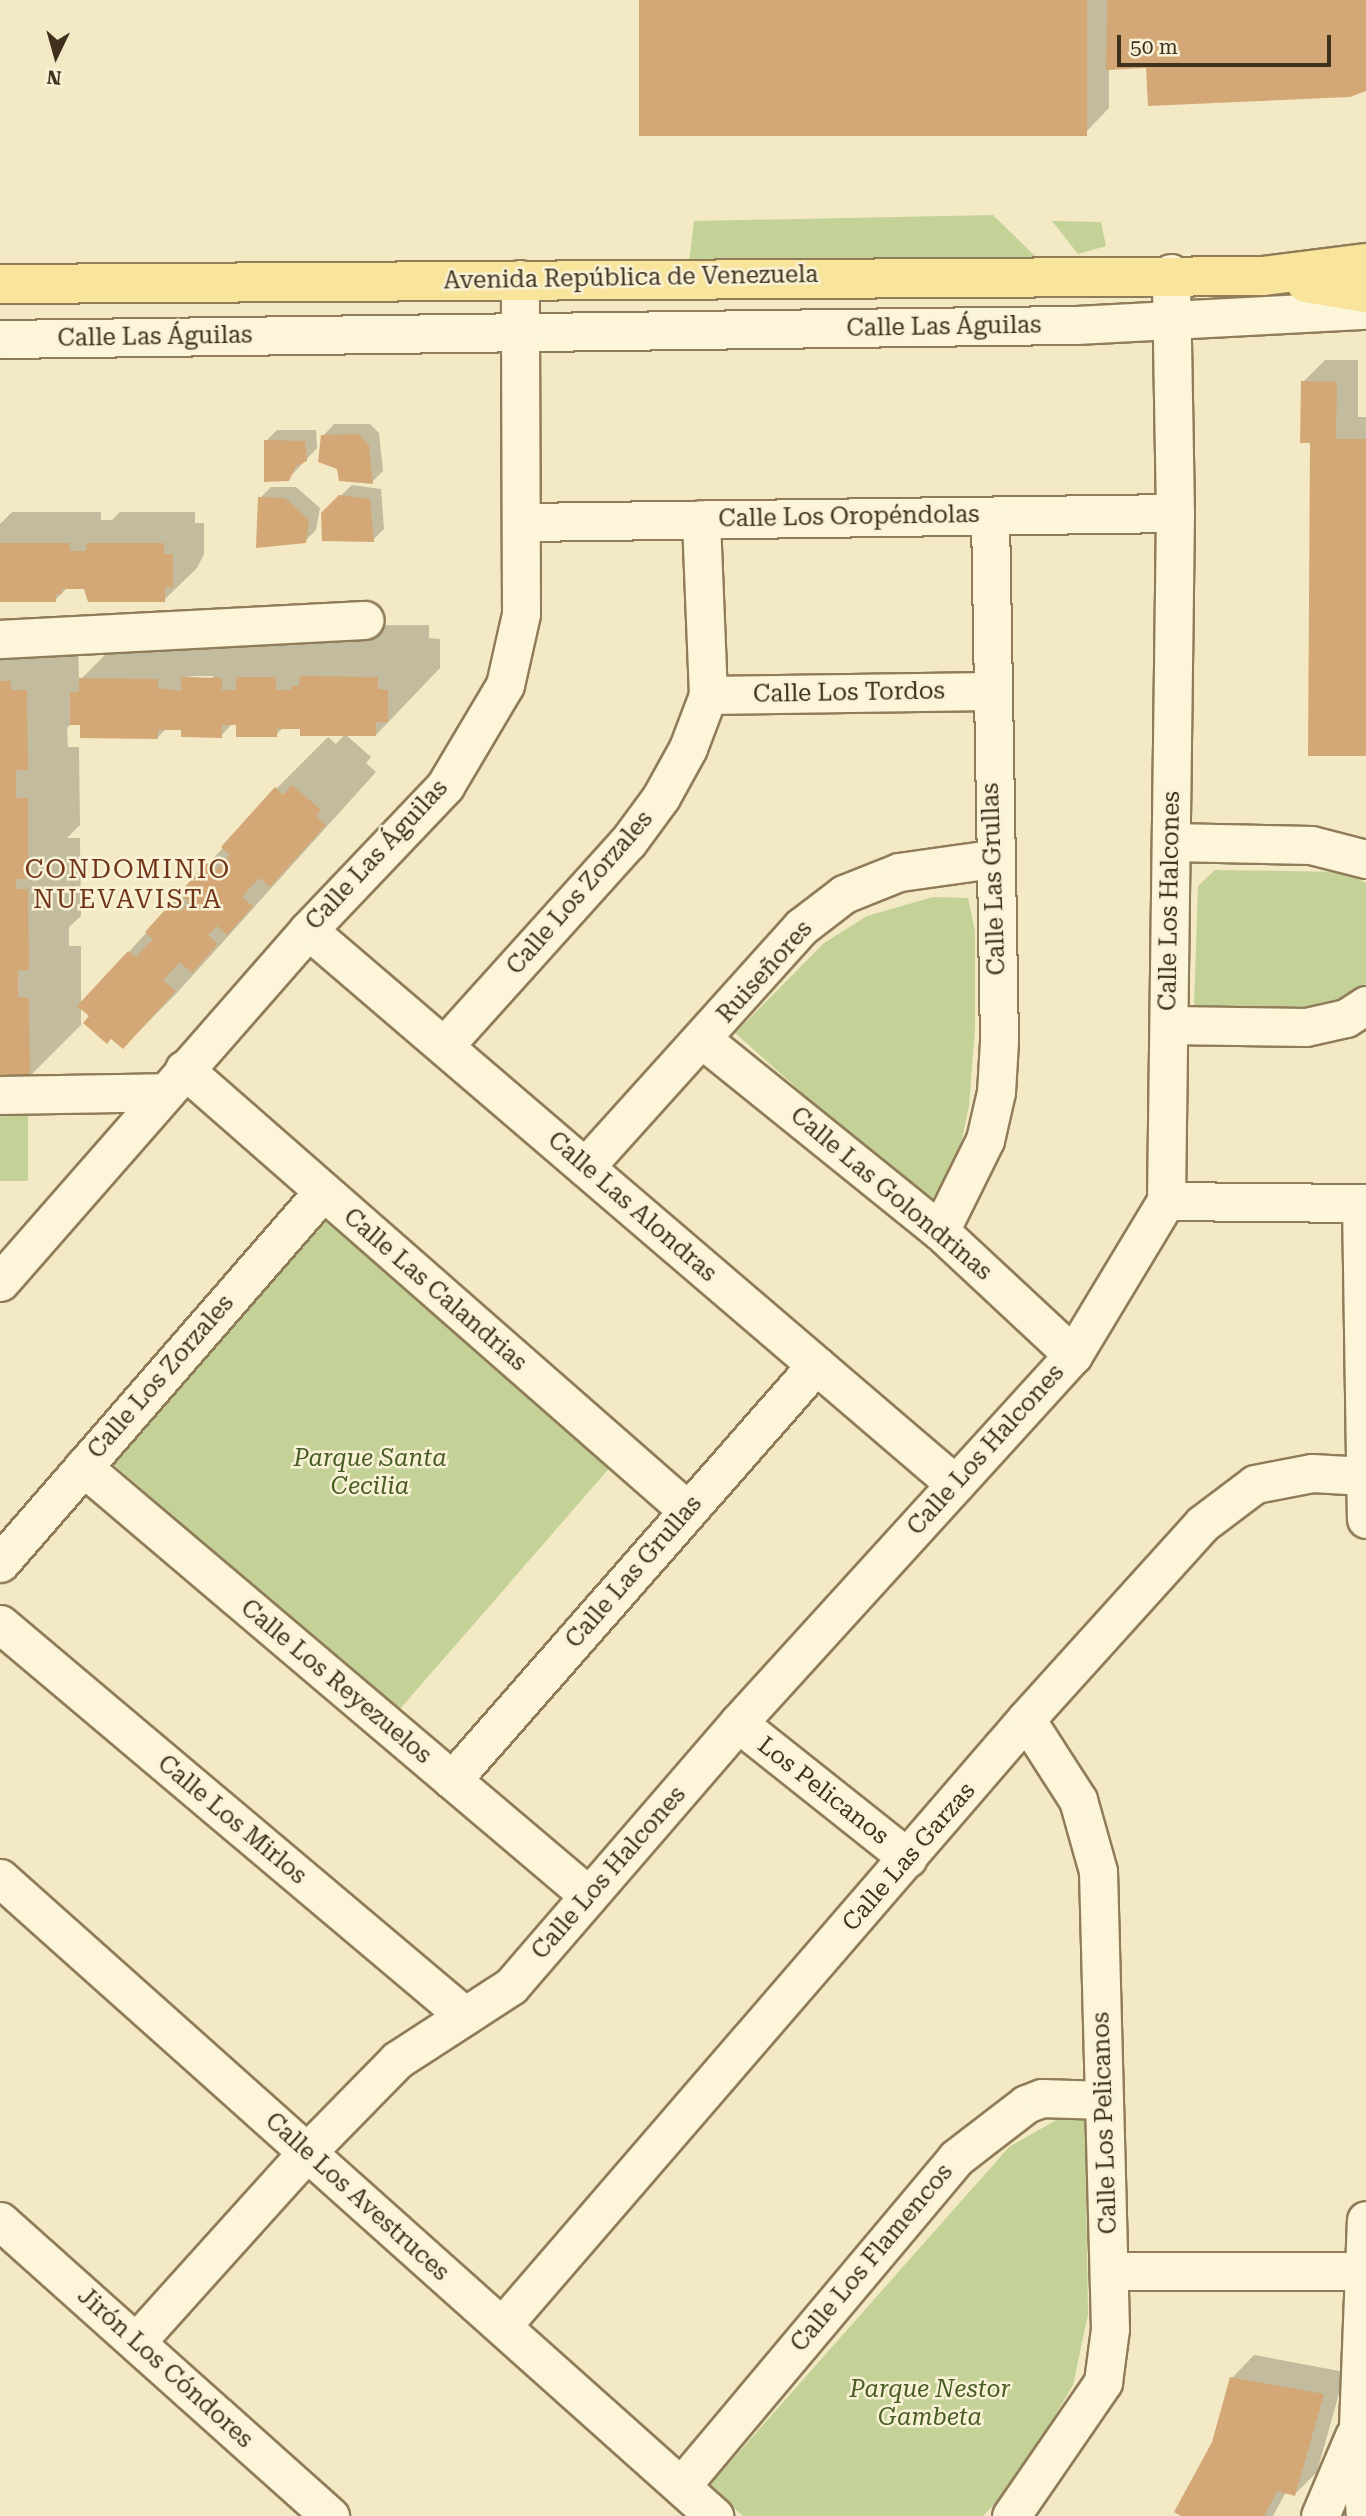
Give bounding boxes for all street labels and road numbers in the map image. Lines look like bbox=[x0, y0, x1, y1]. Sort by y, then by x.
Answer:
street label: Avenida República de Venezuela bbox=[443, 260, 819, 296]
street label: Calle Las Águilas bbox=[846, 311, 1042, 343]
street label: Calle Las Águilas bbox=[57, 321, 253, 353]
street label: Calle Los Oropéndolas bbox=[718, 500, 980, 534]
street label: Calle Los Tordos bbox=[753, 677, 945, 709]
street label: Calle Las Águilas bbox=[300, 774, 454, 936]
street label: Calle Las Grullas bbox=[976, 782, 1012, 976]
street label: Calle Los Halcones bbox=[1154, 791, 1186, 1011]
street label: Calle Los Zorzales bbox=[501, 805, 659, 981]
street label: Ruiseñores bbox=[712, 915, 818, 1029]
street label: Calle Las Golondrinas bbox=[784, 1101, 998, 1287]
street label: Calle Las Alondras bbox=[542, 1126, 722, 1288]
street label: Calle Las Calandrias bbox=[338, 1203, 532, 1377]
street label: Calle Los Zorzales bbox=[82, 1289, 240, 1465]
street label: Calle Los Halcones bbox=[902, 1359, 1070, 1541]
street label: Calle Las Grullas bbox=[560, 1490, 708, 1654]
street label: Calle Los Reyezuelos bbox=[235, 1594, 437, 1770]
street label: Los Pelicanos bbox=[752, 1731, 894, 1851]
street label: Calle Los Mirlos bbox=[152, 1749, 312, 1891]
street label: Calle Las Garzas bbox=[837, 1777, 981, 1937]
street label: Calle Los Halcones bbox=[526, 1781, 692, 1965]
street label: Calle Los Pelicanos bbox=[1087, 2011, 1123, 2235]
street label: Calle Los Avestruces bbox=[259, 2107, 455, 2287]
street label: Calle Los Flamencos bbox=[785, 2158, 959, 2358]
street label: Jirón Los Cóndores bbox=[71, 2282, 259, 2454]

